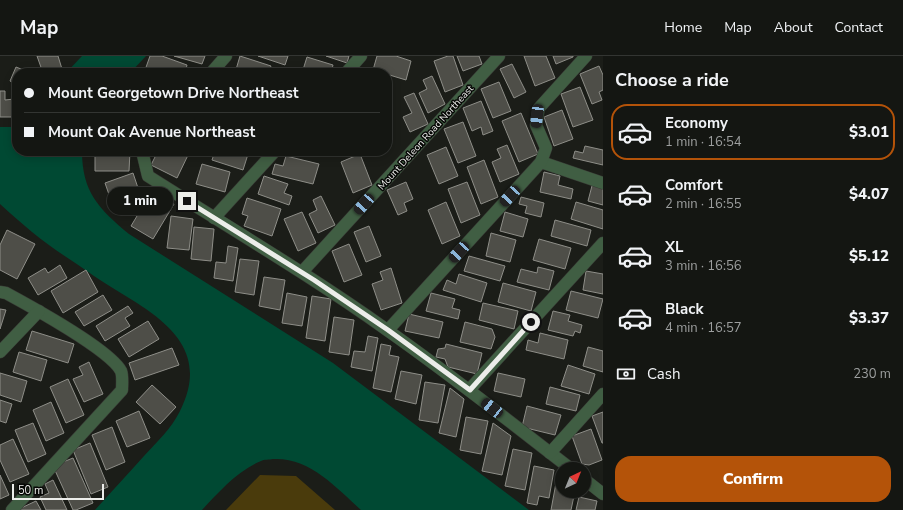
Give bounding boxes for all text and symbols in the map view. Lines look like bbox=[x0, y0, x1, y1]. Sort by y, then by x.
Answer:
text: Map bbox=[20, 15, 58, 41]
text: Home bbox=[664, 18, 702, 37]
text: Map bbox=[724, 18, 752, 37]
text: About bbox=[774, 18, 813, 37]
text: Contact bbox=[835, 18, 883, 37]
text: Choose a ride bbox=[615, 68, 729, 92]
street label: Mount Deleon Road Northeast bbox=[375, 82, 477, 193]
text: Mount Georgetown Drive Northeast bbox=[48, 83, 299, 103]
car bbox=[530, 103, 544, 129]
text: Economy bbox=[665, 113, 728, 133]
icon: car bbox=[617, 114, 653, 150]
text: Mount Oak Avenue Northeast bbox=[48, 122, 255, 142]
text: $3.01 bbox=[849, 122, 889, 142]
text: 1 min · 16:54 bbox=[665, 133, 741, 151]
text: Comfort bbox=[665, 175, 722, 195]
icon: car bbox=[617, 176, 653, 212]
car bbox=[497, 183, 523, 209]
text: $4.07 bbox=[849, 184, 889, 204]
callout: 1 min bbox=[107, 187, 173, 215]
car bbox=[352, 191, 376, 217]
text: 1 min bbox=[123, 192, 157, 210]
route end bbox=[178, 192, 196, 210]
text: 2 min · 16:55 bbox=[665, 195, 741, 213]
text: XL bbox=[665, 237, 684, 257]
icon: car bbox=[617, 238, 653, 274]
car bbox=[446, 239, 472, 265]
text: $5.12 bbox=[849, 246, 889, 266]
text: 3 min · 16:56 bbox=[665, 257, 741, 275]
text: Black bbox=[665, 299, 703, 319]
icon: car bbox=[617, 300, 653, 336]
text: $3.37 bbox=[849, 308, 889, 328]
route start bbox=[522, 313, 540, 331]
text: 4 min · 16:57 bbox=[665, 319, 741, 337]
icon: cash bbox=[615, 363, 637, 385]
text: Cash bbox=[647, 364, 681, 384]
text: 230 m bbox=[853, 365, 891, 383]
car bbox=[479, 396, 505, 420]
button: Confirm bbox=[615, 456, 891, 502]
north arrow bbox=[555, 462, 591, 498]
map controls bbox=[555, 462, 591, 498]
scale bar bbox=[12, 482, 104, 501]
text: 50 m bbox=[18, 483, 43, 498]

